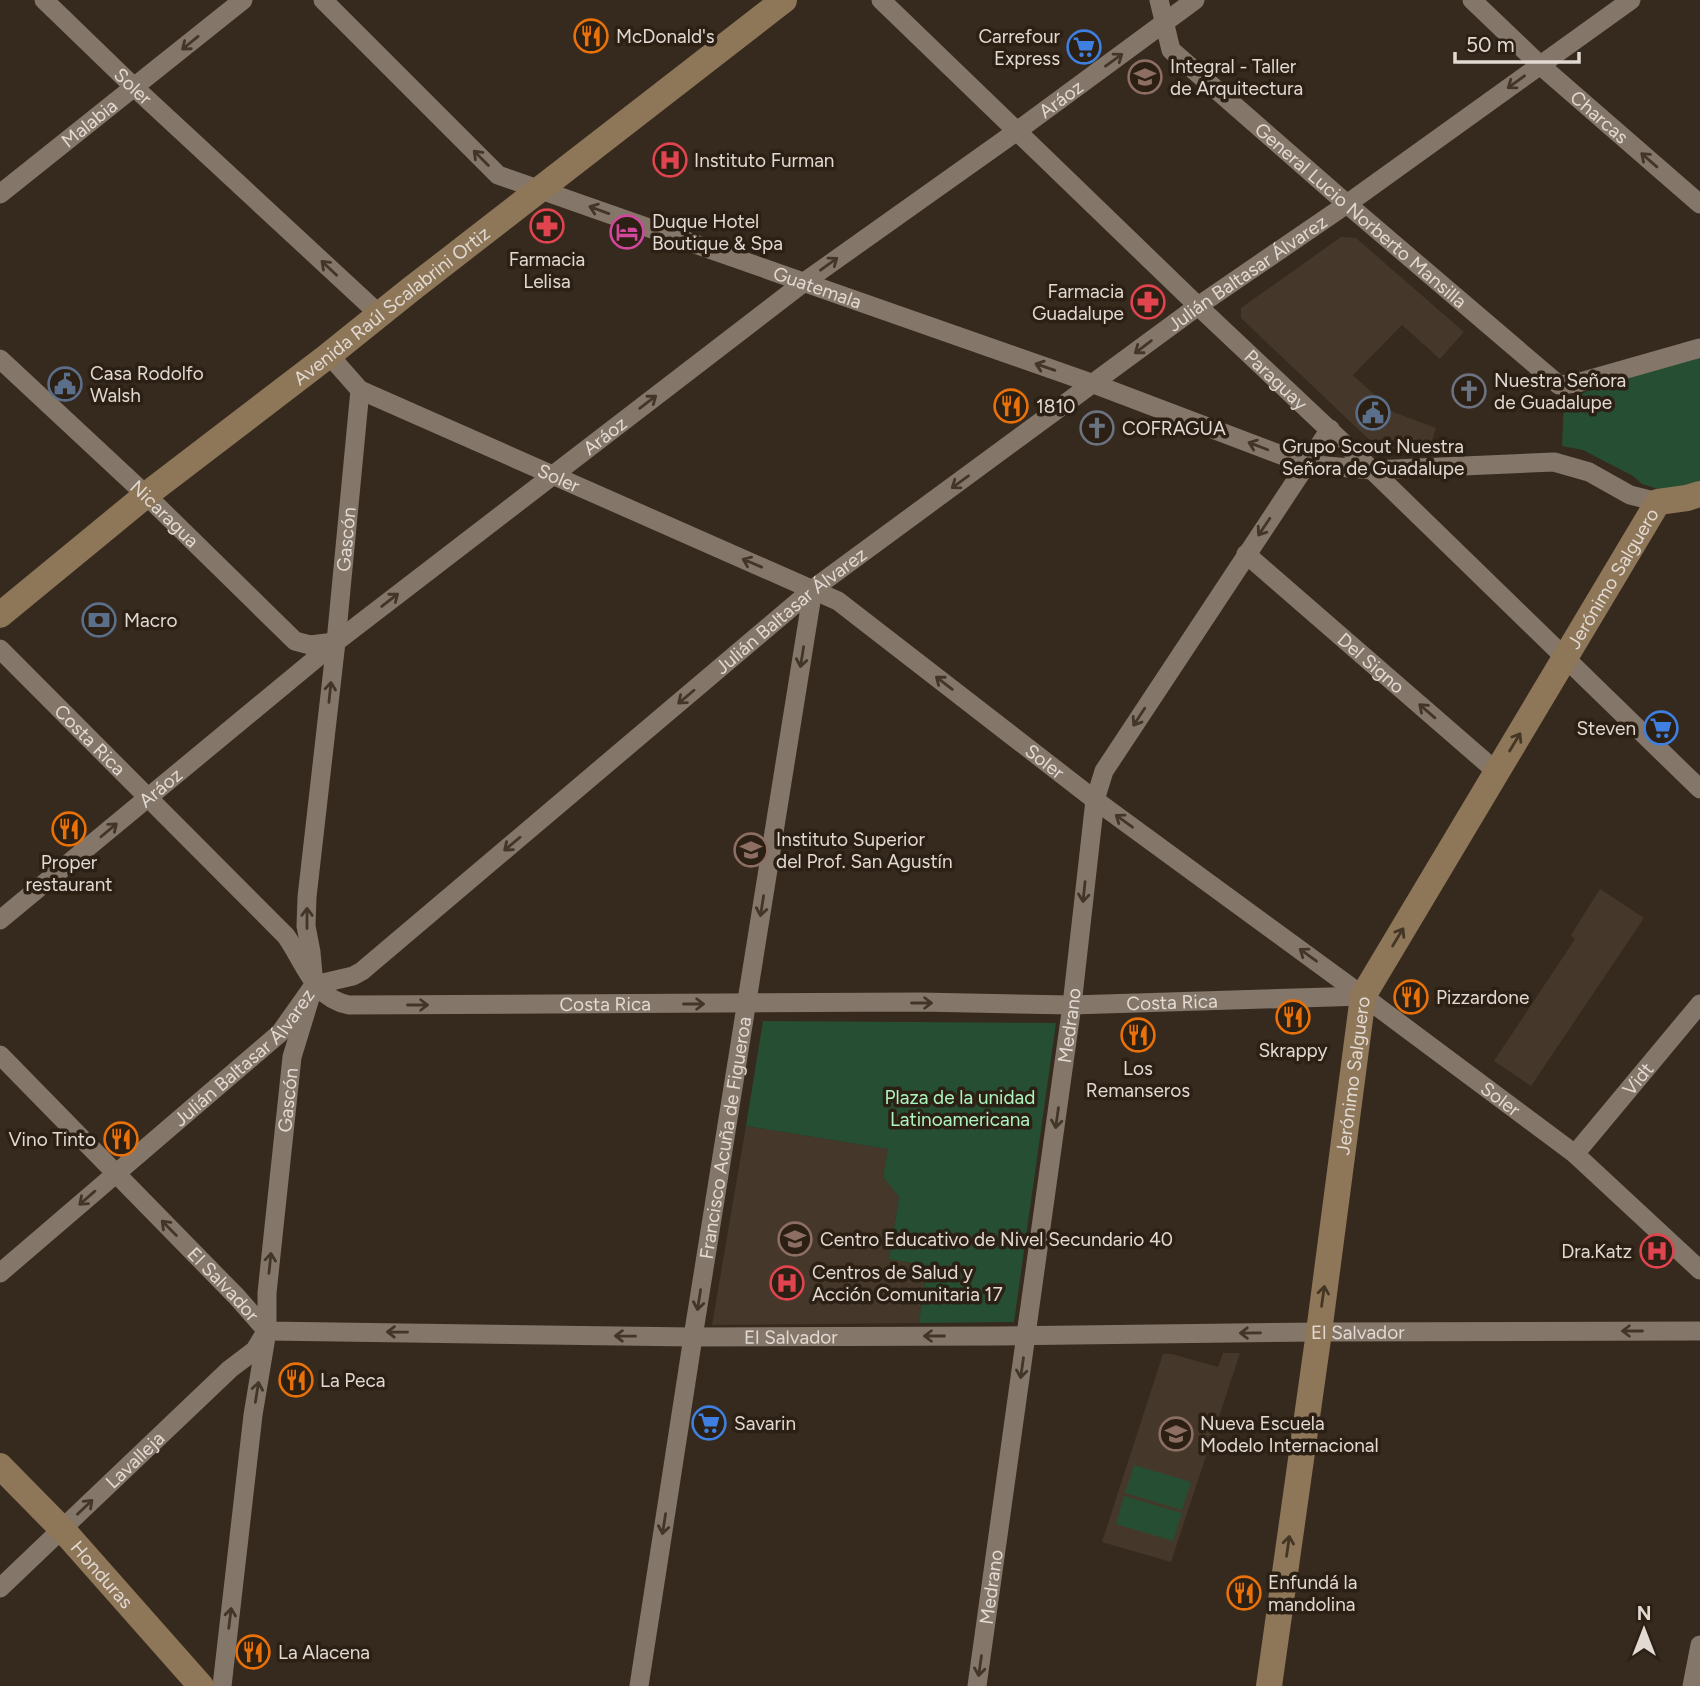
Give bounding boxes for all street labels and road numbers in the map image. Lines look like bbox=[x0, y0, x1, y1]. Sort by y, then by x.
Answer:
street label: Soler bbox=[109, 63, 157, 110]
street label: Aráoz bbox=[1034, 75, 1088, 123]
street label: Charcas bbox=[1566, 86, 1633, 149]
street label: Malabia bbox=[57, 94, 122, 153]
street label: General Lucio Norberto Mansilla bbox=[1250, 118, 1471, 313]
street label: Julián Baltasar Álvarez bbox=[1163, 210, 1331, 336]
street label: Avenida Raúl Scalabrini Ortiz bbox=[289, 221, 495, 390]
street label: Guatemala bbox=[770, 261, 865, 314]
street label: Paraguay bbox=[1240, 345, 1312, 415]
street label: Aráoz bbox=[578, 412, 632, 460]
street label: Soler bbox=[534, 459, 584, 498]
street label: Nicaragua bbox=[125, 475, 204, 552]
street label: Jerónimo Salguero bbox=[1562, 504, 1664, 653]
street label: Gascón bbox=[332, 506, 361, 573]
street label: Julián Baltasar Álvarez bbox=[710, 543, 871, 679]
street label: Del Signo bbox=[1333, 628, 1409, 699]
street label: Costa Rica bbox=[50, 700, 130, 781]
street label: Soler bbox=[1020, 739, 1069, 784]
street label: Aráoz bbox=[134, 763, 187, 812]
street label: Julián Baltasar Álvarez bbox=[169, 985, 320, 1131]
street label: Medrano bbox=[1053, 987, 1086, 1064]
street label: Costa Rica bbox=[1126, 989, 1218, 1015]
street label: Costa Rica bbox=[559, 992, 651, 1016]
street label: Jerónimo Salguero bbox=[1331, 995, 1375, 1156]
street label: Francisco Acuña de Figueroa bbox=[695, 1015, 756, 1261]
street label: Vidt bbox=[1618, 1058, 1658, 1100]
street label: Gascón bbox=[273, 1067, 303, 1134]
street label: Soler bbox=[1476, 1077, 1525, 1122]
street label: El Salvador bbox=[183, 1242, 264, 1326]
street label: El Salvador bbox=[1311, 1321, 1405, 1344]
street label: El Salvador bbox=[744, 1326, 838, 1349]
street label: Lavalleja bbox=[101, 1427, 169, 1493]
street label: Honduras bbox=[66, 1536, 138, 1613]
street label: Medrano bbox=[975, 1548, 1008, 1626]

